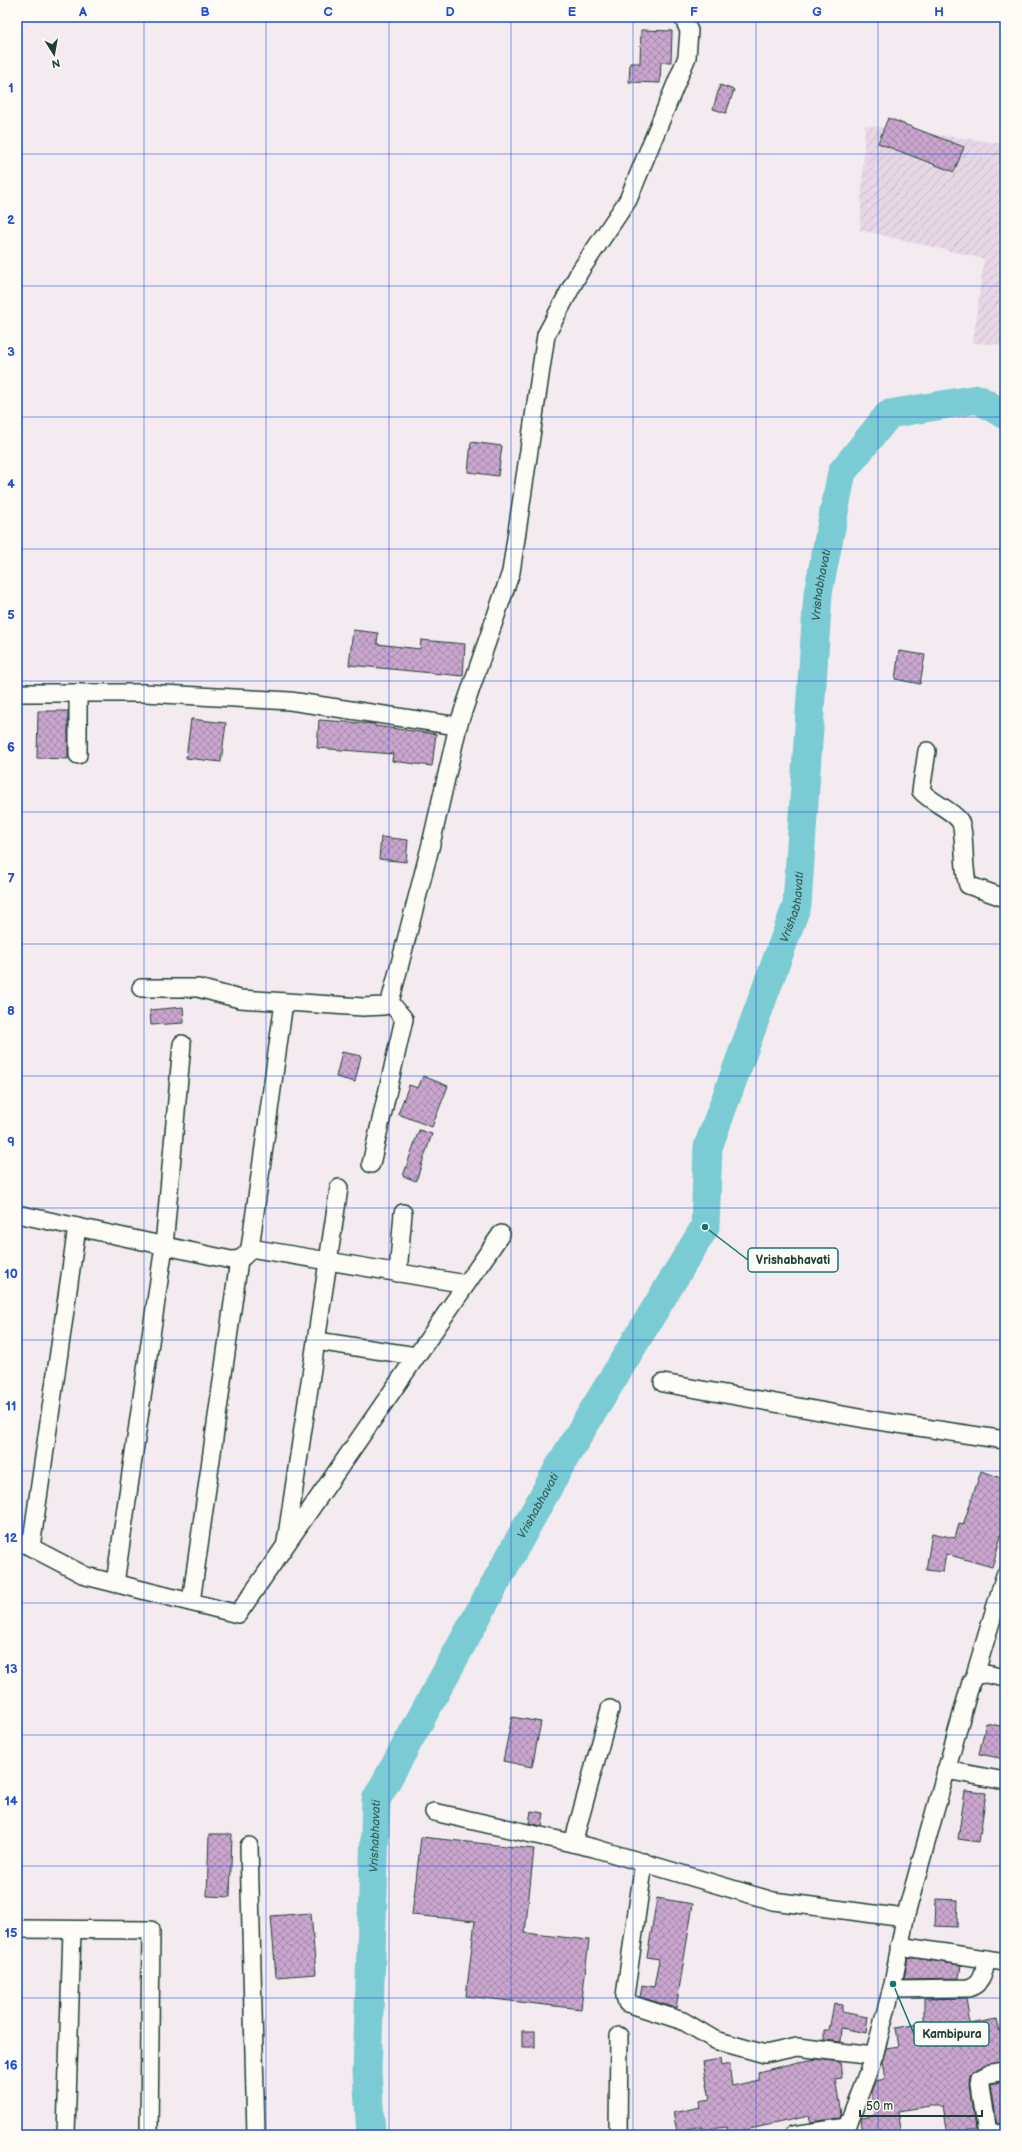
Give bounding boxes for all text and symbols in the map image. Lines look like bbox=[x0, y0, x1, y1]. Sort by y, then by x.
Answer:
text: A bbox=[78, 4, 87, 20]
text: B bbox=[200, 4, 210, 20]
text: C bbox=[323, 4, 333, 20]
text: D bbox=[445, 4, 455, 20]
text: E bbox=[568, 4, 577, 20]
text: F bbox=[690, 4, 698, 20]
text: G bbox=[812, 4, 822, 20]
text: H bbox=[934, 4, 944, 20]
north arrow bbox=[34, 34, 74, 74]
text: N bbox=[51, 56, 61, 70]
text: 1 bbox=[8, 80, 14, 96]
text: 2 bbox=[7, 212, 15, 228]
text: 3 bbox=[7, 344, 15, 360]
text: 4 bbox=[7, 476, 15, 492]
water label: Vrishabhavati bbox=[809, 547, 834, 621]
text: 5 bbox=[7, 607, 15, 623]
text: 6 bbox=[7, 739, 15, 755]
water label: Vrishabhavati bbox=[776, 870, 807, 945]
text: 7 bbox=[7, 871, 15, 887]
text: 8 bbox=[7, 1003, 15, 1019]
text: 9 bbox=[7, 1134, 15, 1150]
callout: Vrishabhavati bbox=[748, 1248, 838, 1272]
text: Vrishabhavati bbox=[756, 1253, 830, 1268]
text: 10 bbox=[4, 1266, 18, 1282]
text: 11 bbox=[6, 1398, 16, 1414]
water label: Vrishabhavati bbox=[514, 1469, 563, 1541]
text: 12 bbox=[4, 1530, 18, 1546]
text: 13 bbox=[4, 1661, 18, 1677]
text: 14 bbox=[4, 1793, 18, 1809]
water label: Vrishabhavati bbox=[366, 1798, 384, 1873]
text: 15 bbox=[5, 1925, 18, 1941]
callout: Kambipura bbox=[914, 2022, 989, 2046]
text: Kambipura bbox=[922, 2027, 982, 2042]
text: 16 bbox=[4, 2057, 18, 2073]
scale bar bbox=[860, 2092, 982, 2118]
text: 50 m bbox=[866, 2099, 893, 2114]

